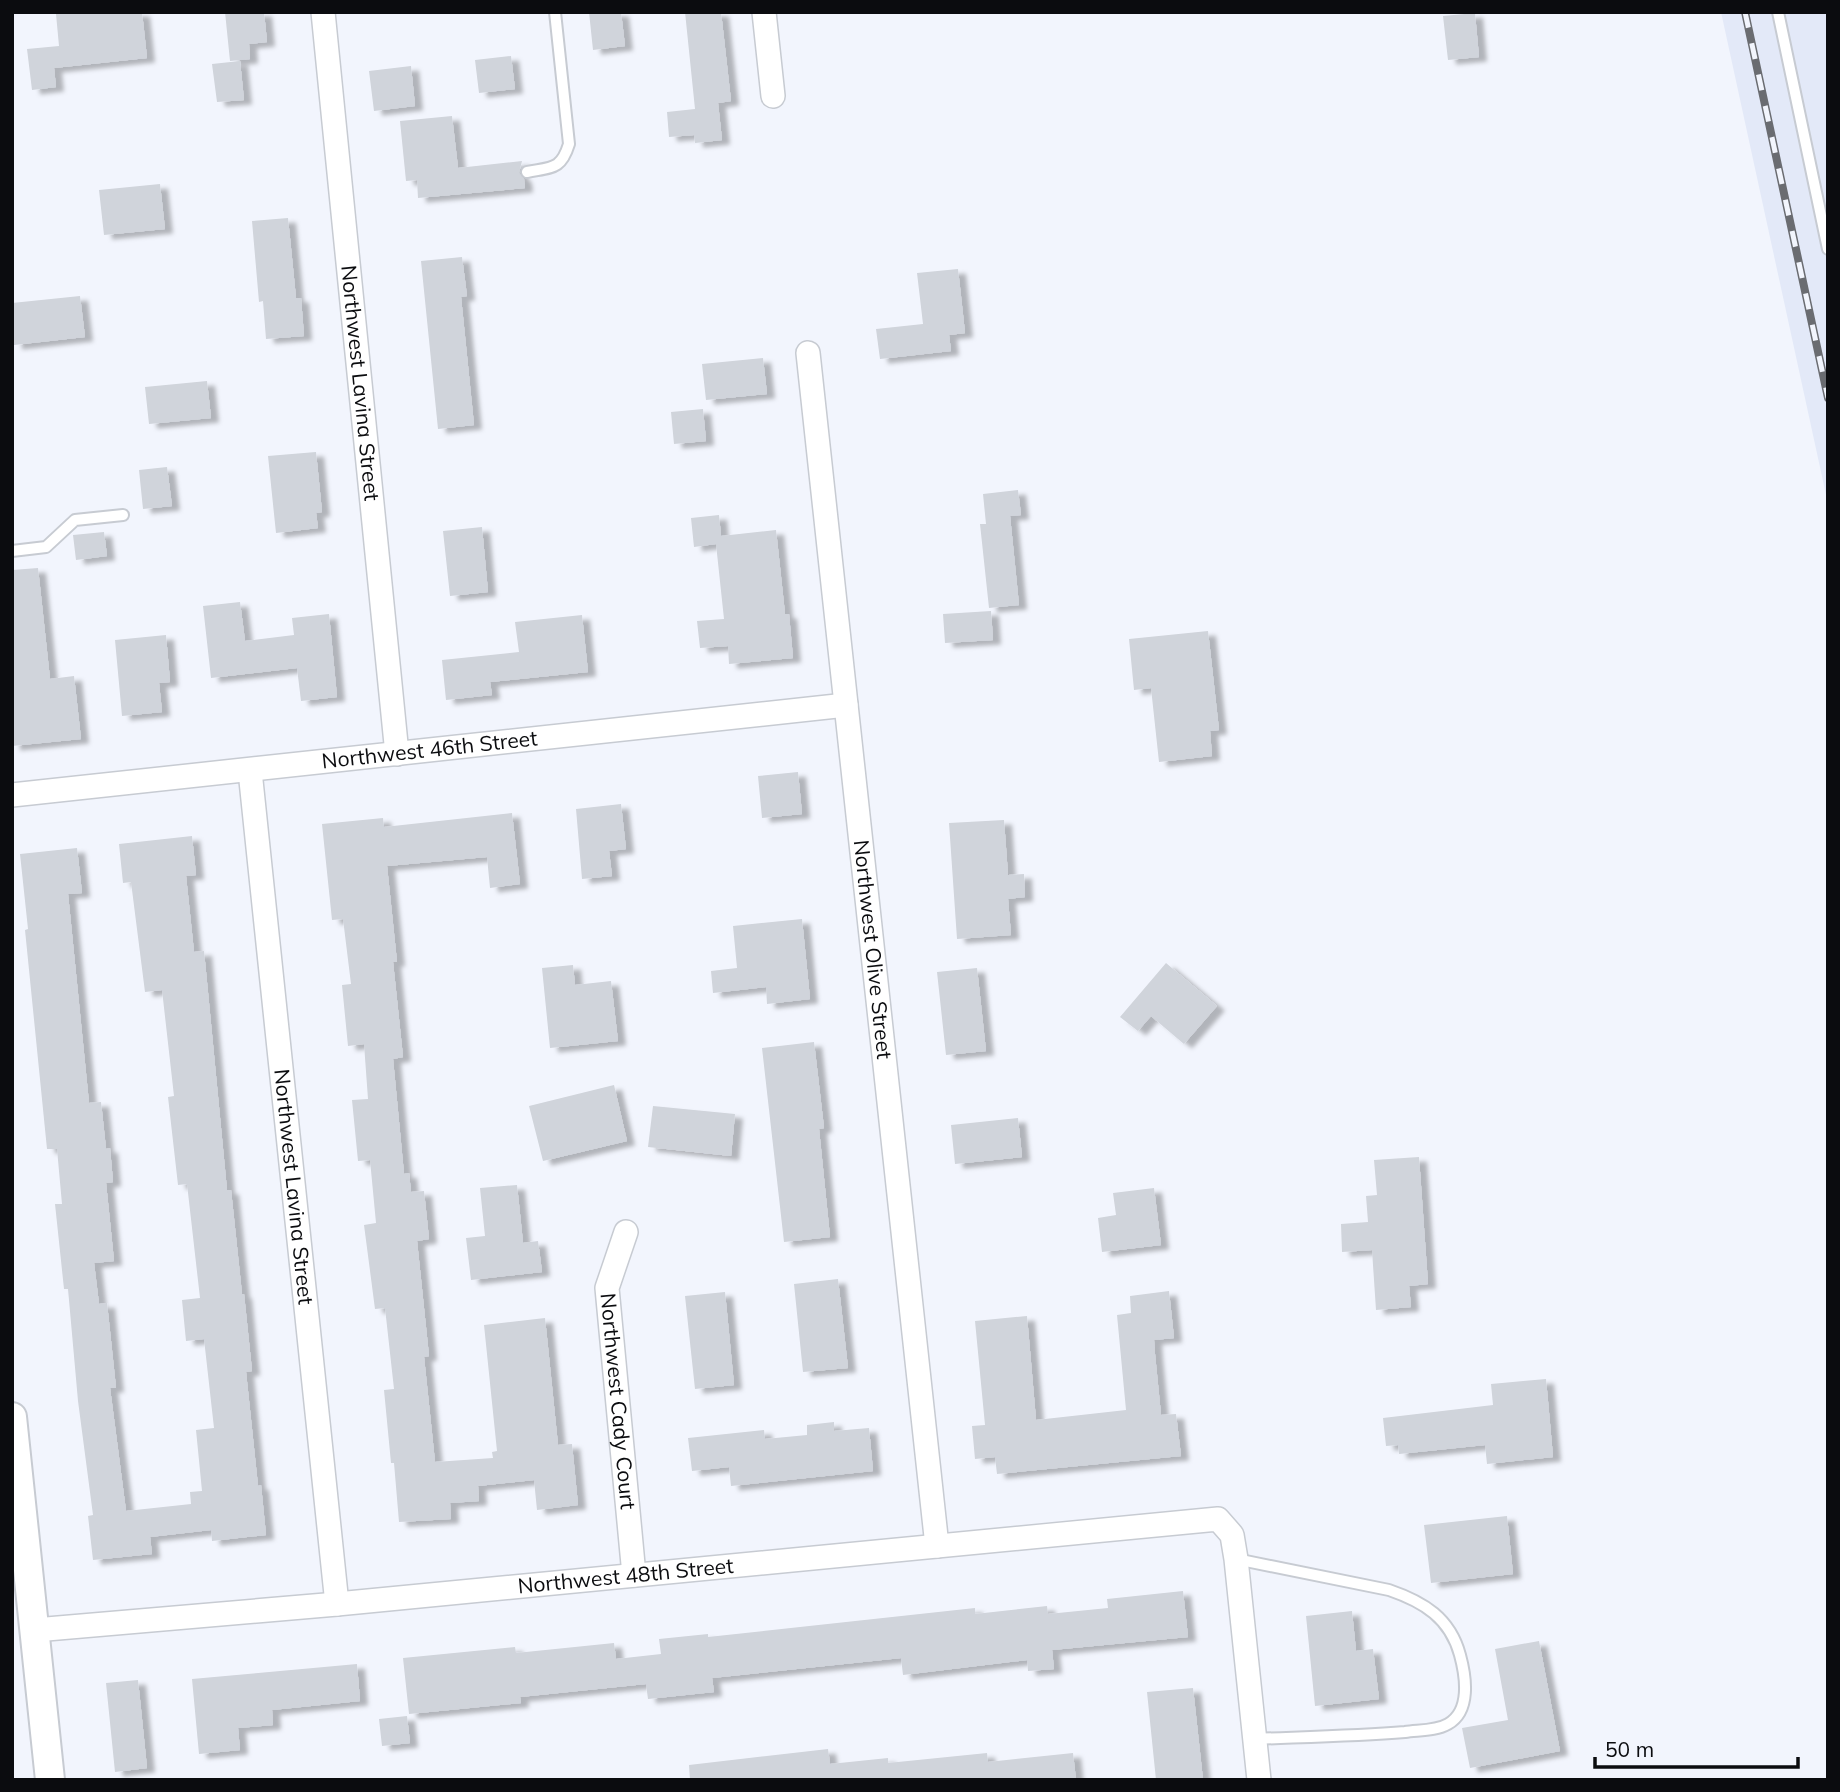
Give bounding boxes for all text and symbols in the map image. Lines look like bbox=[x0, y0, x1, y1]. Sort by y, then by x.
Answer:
street label: Northwest Lavina Street bbox=[336, 264, 386, 502]
street label: Northwest 46th Street bbox=[320, 724, 539, 773]
street label: Northwest Olive Street bbox=[849, 838, 898, 1060]
street label: Northwest Lavina Street bbox=[269, 1068, 320, 1306]
street label: Northwest Cady Court bbox=[596, 1292, 642, 1511]
street label: Northwest 48th Street bbox=[516, 1552, 735, 1599]
scale bar bbox=[1595, 1726, 1798, 1770]
text: 50 m bbox=[1605, 1736, 1654, 1762]

